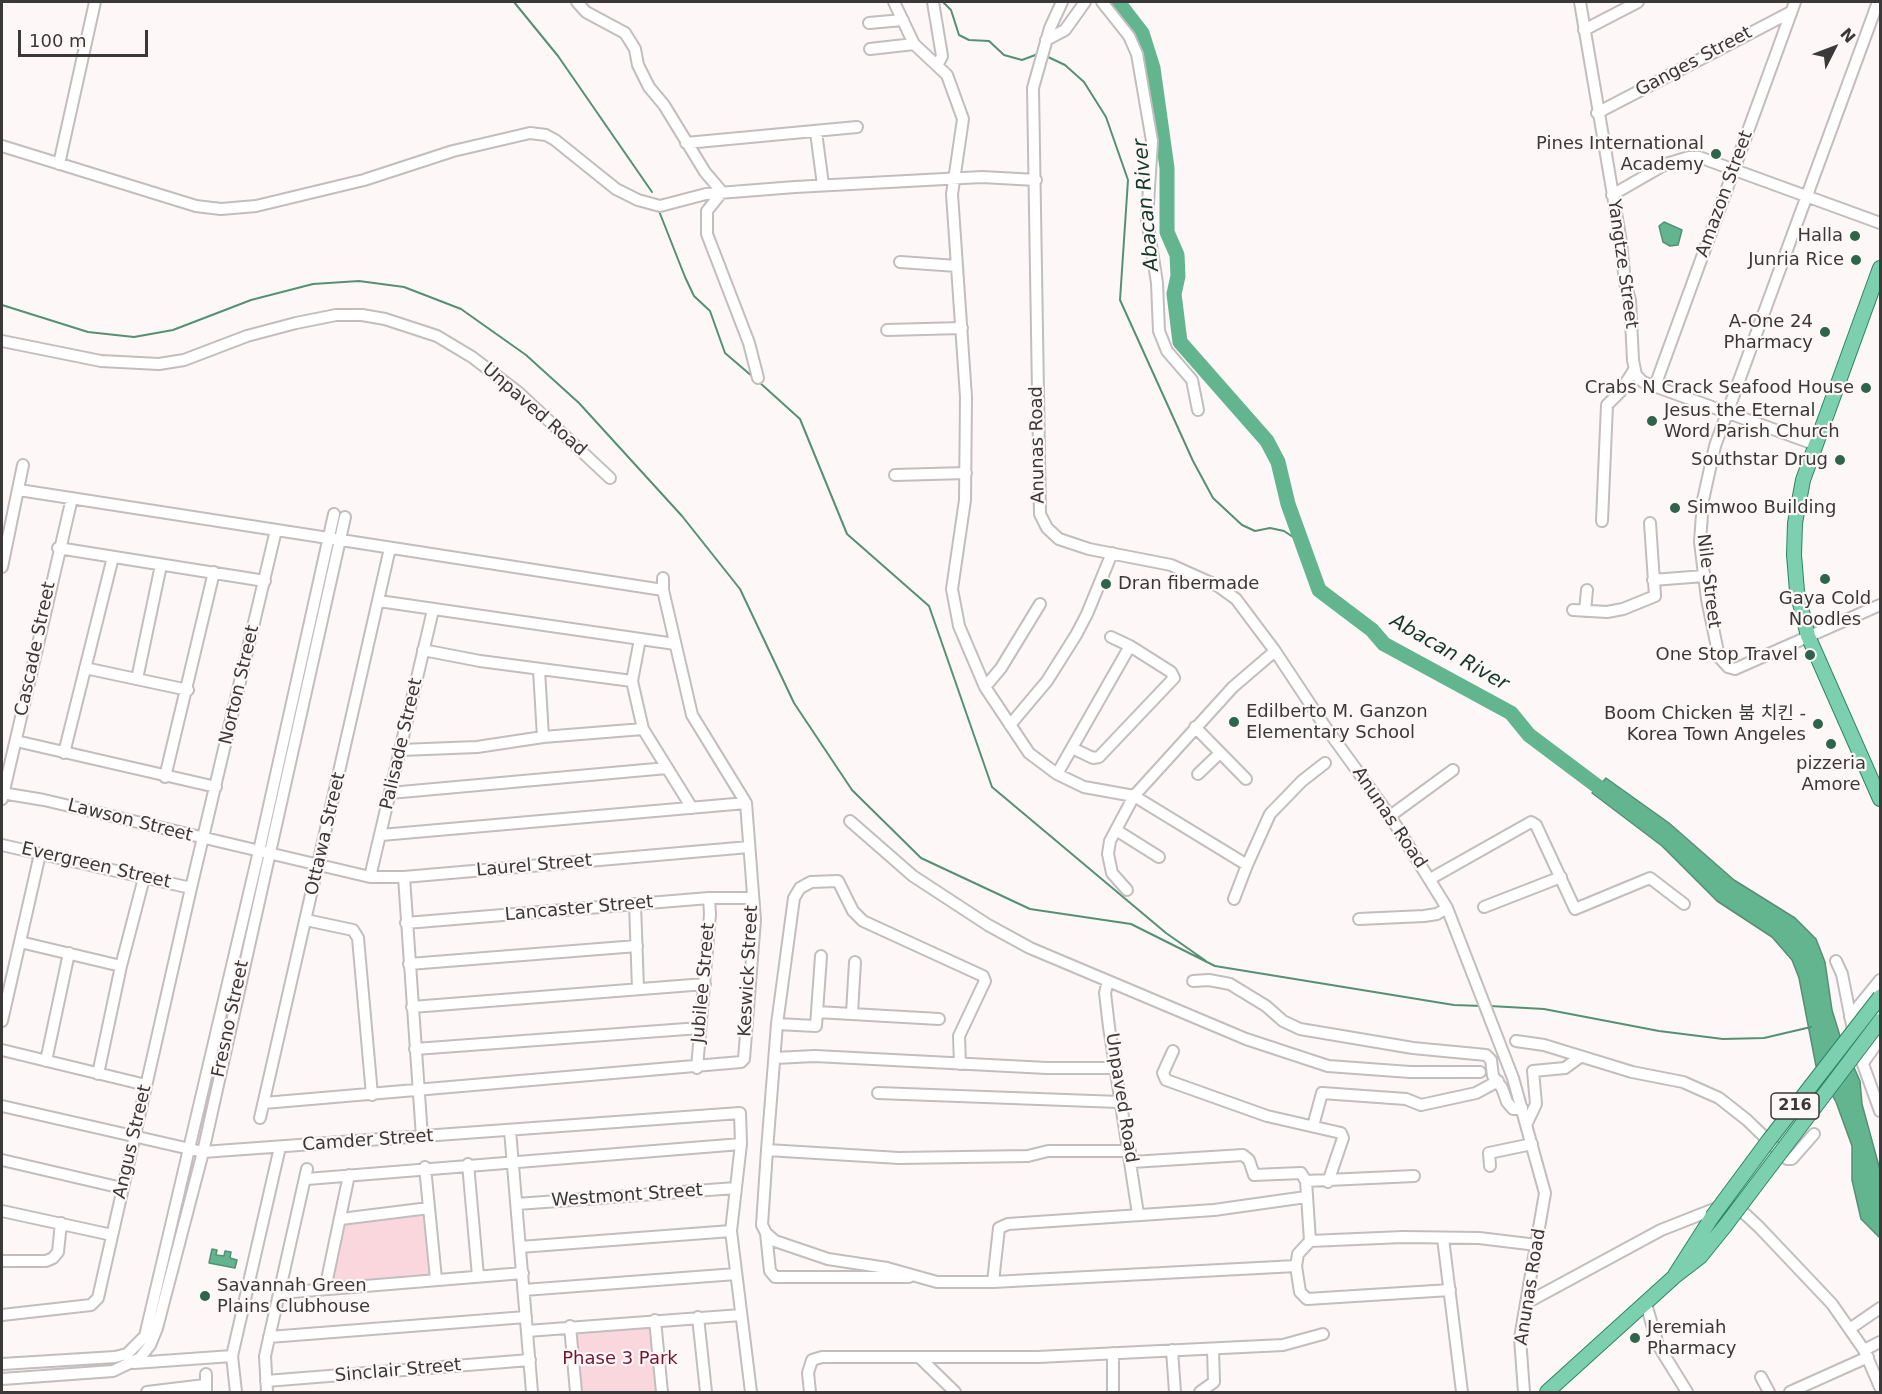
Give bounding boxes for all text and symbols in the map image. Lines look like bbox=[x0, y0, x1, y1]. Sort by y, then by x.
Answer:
scale bar bbox=[21, 18, 152, 56]
north arrow bbox=[1804, 18, 1864, 78]
street label: Ganges Street bbox=[1632, 22, 1756, 102]
text: N bbox=[1836, 24, 1859, 47]
text: 100 m bbox=[29, 30, 87, 51]
street label: Amazon Street bbox=[1692, 128, 1758, 260]
place label: Pines International Academy bbox=[1536, 133, 1704, 176]
water label: Abacan River bbox=[1129, 138, 1165, 272]
marker: Pines International Academy bbox=[1709, 147, 1723, 161]
street label: Yangtze Street bbox=[1602, 198, 1642, 330]
place label: Halla bbox=[1797, 225, 1843, 247]
marker: Halla bbox=[1848, 229, 1862, 243]
place label: Junria Rice bbox=[1748, 249, 1844, 271]
marker: Junria Rice bbox=[1849, 253, 1863, 267]
place label: A-One 24 Pharmacy bbox=[1724, 311, 1813, 354]
marker: A-One 24 Pharmacy bbox=[1818, 325, 1832, 339]
street label: Unpaved Road bbox=[477, 359, 591, 461]
place label: Crabs N Crack Seafood House bbox=[1585, 377, 1854, 399]
marker: Crabs N Crack Seafood House bbox=[1859, 381, 1873, 395]
street label: Anunas Road bbox=[1026, 386, 1050, 504]
place label: Jesus the Eternal Word Parish Church bbox=[1664, 400, 1840, 442]
marker: Jesus the Eternal Word Parish Church bbox=[1645, 414, 1659, 428]
place label: Southstar Drug bbox=[1691, 449, 1828, 471]
marker: Southstar Drug bbox=[1833, 453, 1847, 467]
place label: Simwoo Building bbox=[1687, 497, 1836, 519]
marker: Simwoo Building bbox=[1668, 501, 1682, 515]
street label: Nile Street bbox=[1691, 533, 1725, 629]
marker: Gaya Cold Noodles bbox=[1818, 572, 1832, 586]
place label: Dran fibermade bbox=[1118, 573, 1259, 595]
marker: Dran fibermade bbox=[1099, 577, 1113, 591]
street label: Cascade Street bbox=[11, 580, 61, 718]
place label: Gaya Cold Noodles bbox=[1779, 588, 1871, 630]
water label: Abacan River bbox=[1386, 609, 1512, 697]
street label: Norton Street bbox=[216, 623, 264, 747]
place label: One Stop Travel bbox=[1655, 644, 1798, 666]
marker: One Stop Travel bbox=[1803, 648, 1817, 662]
street label: Palisade Street bbox=[376, 676, 428, 812]
place label: Edilberto M. Ganzon Elementary School bbox=[1246, 701, 1428, 744]
place label: Boom Chicken 붐 치킨 - Korea Town Angeles bbox=[1604, 703, 1806, 746]
marker: Edilberto M. Ganzon Elementary School bbox=[1227, 715, 1241, 729]
marker: Boom Chicken 붐 치킨 - Korea Town Angeles bbox=[1811, 717, 1825, 731]
marker: pizzeria Amore bbox=[1824, 737, 1838, 751]
place label: pizzeria Amore bbox=[1796, 753, 1866, 795]
street label: Anunas Road bbox=[1347, 763, 1431, 873]
street label: Ottawa Street bbox=[301, 770, 351, 898]
street label: Lawson Street bbox=[65, 795, 195, 847]
street label: Evergreen Street bbox=[19, 838, 173, 894]
street label: Laurel Street bbox=[475, 850, 593, 882]
street label: Lancaster Street bbox=[504, 892, 654, 926]
street label: Keswick Street bbox=[735, 905, 763, 1037]
street label: Jubilee Street bbox=[688, 922, 720, 1044]
street label: Fresno Street bbox=[208, 958, 254, 1080]
street label: Unpaved Road bbox=[1100, 1032, 1142, 1164]
street label: Angus Street bbox=[109, 1083, 157, 1201]
road number: 216 bbox=[1771, 1093, 1819, 1119]
street label: Camder Street bbox=[302, 1126, 434, 1156]
street label: Westmont Street bbox=[551, 1180, 703, 1212]
street label: Anunas Road bbox=[1511, 1227, 1551, 1347]
place label: Savannah Green Plains Clubhouse bbox=[217, 1275, 370, 1318]
marker: Savannah Green Plains Clubhouse bbox=[198, 1289, 212, 1303]
place label: Jeremiah Pharmacy bbox=[1647, 1317, 1736, 1360]
marker: Jeremiah Pharmacy bbox=[1628, 1331, 1642, 1345]
park label: Phase 3 Park bbox=[562, 1348, 678, 1370]
street label: Sinclair Street bbox=[334, 1355, 462, 1387]

